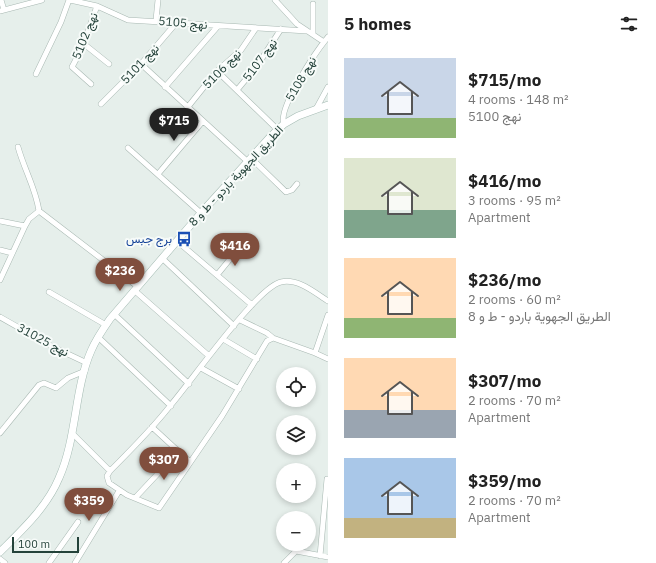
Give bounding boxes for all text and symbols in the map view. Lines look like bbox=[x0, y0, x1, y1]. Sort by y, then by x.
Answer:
street label: نهج 5102 bbox=[68, 10, 103, 62]
street label: نهج 5105 bbox=[158, 13, 208, 34]
text: 5 homes bbox=[344, 13, 411, 35]
icon: filters bbox=[618, 13, 640, 35]
street label: نهج 5107 bbox=[239, 35, 282, 85]
street label: نهج 5101 bbox=[117, 41, 163, 88]
street label: نهج 5106 bbox=[199, 46, 246, 93]
street label: نهج 5108 bbox=[282, 54, 321, 105]
text: $715/mo bbox=[468, 69, 541, 91]
icon: home bbox=[376, 74, 424, 122]
text: 4 rooms · 148 m² bbox=[468, 91, 569, 108]
pin: $715 bbox=[150, 108, 198, 142]
text: نهج 5100 bbox=[468, 108, 521, 125]
text: $715 bbox=[158, 112, 190, 129]
street label: الطريق الجهوية باردو - ط و 8 bbox=[185, 122, 287, 230]
text: $416/mo bbox=[468, 170, 541, 192]
icon: home bbox=[376, 174, 424, 222]
text: 3 rooms · 95 m² bbox=[468, 192, 561, 209]
text: Apartment bbox=[468, 209, 531, 226]
bus stop icon: برج جبس bbox=[175, 230, 193, 248]
place label: برج جبس bbox=[126, 231, 172, 248]
pin: $416 bbox=[211, 233, 259, 267]
text: $416 bbox=[219, 237, 251, 254]
pin: $236 bbox=[96, 258, 144, 292]
text: $236 bbox=[104, 262, 136, 279]
text: $236/mo bbox=[468, 269, 541, 291]
icon: home bbox=[376, 274, 424, 322]
text: 2 rooms · 60 m² bbox=[468, 291, 561, 308]
text: الطريق الجهوية باردو - ط و 8 bbox=[468, 308, 611, 325]
street label: نهج 31025 bbox=[14, 320, 72, 361]
map controls bbox=[276, 367, 316, 551]
button: locate bbox=[276, 367, 316, 407]
text: $307/mo bbox=[468, 370, 541, 392]
icon: home bbox=[376, 374, 424, 422]
text: 2 rooms · 70 m² bbox=[468, 392, 561, 409]
text: Apartment bbox=[468, 409, 531, 426]
button: layers bbox=[276, 415, 316, 455]
pin: $307 bbox=[140, 447, 188, 481]
text: $307 bbox=[148, 451, 180, 468]
button: + bbox=[276, 463, 316, 503]
text: $359/mo bbox=[468, 470, 541, 492]
icon: home bbox=[376, 474, 424, 522]
pin: $359 bbox=[65, 488, 113, 522]
text: $359 bbox=[73, 492, 105, 509]
text: 2 rooms · 70 m² bbox=[468, 492, 561, 509]
text: Apartment bbox=[468, 509, 531, 526]
button: − bbox=[276, 511, 316, 551]
scale bar bbox=[12, 535, 79, 554]
text: 100 m bbox=[18, 537, 50, 551]

